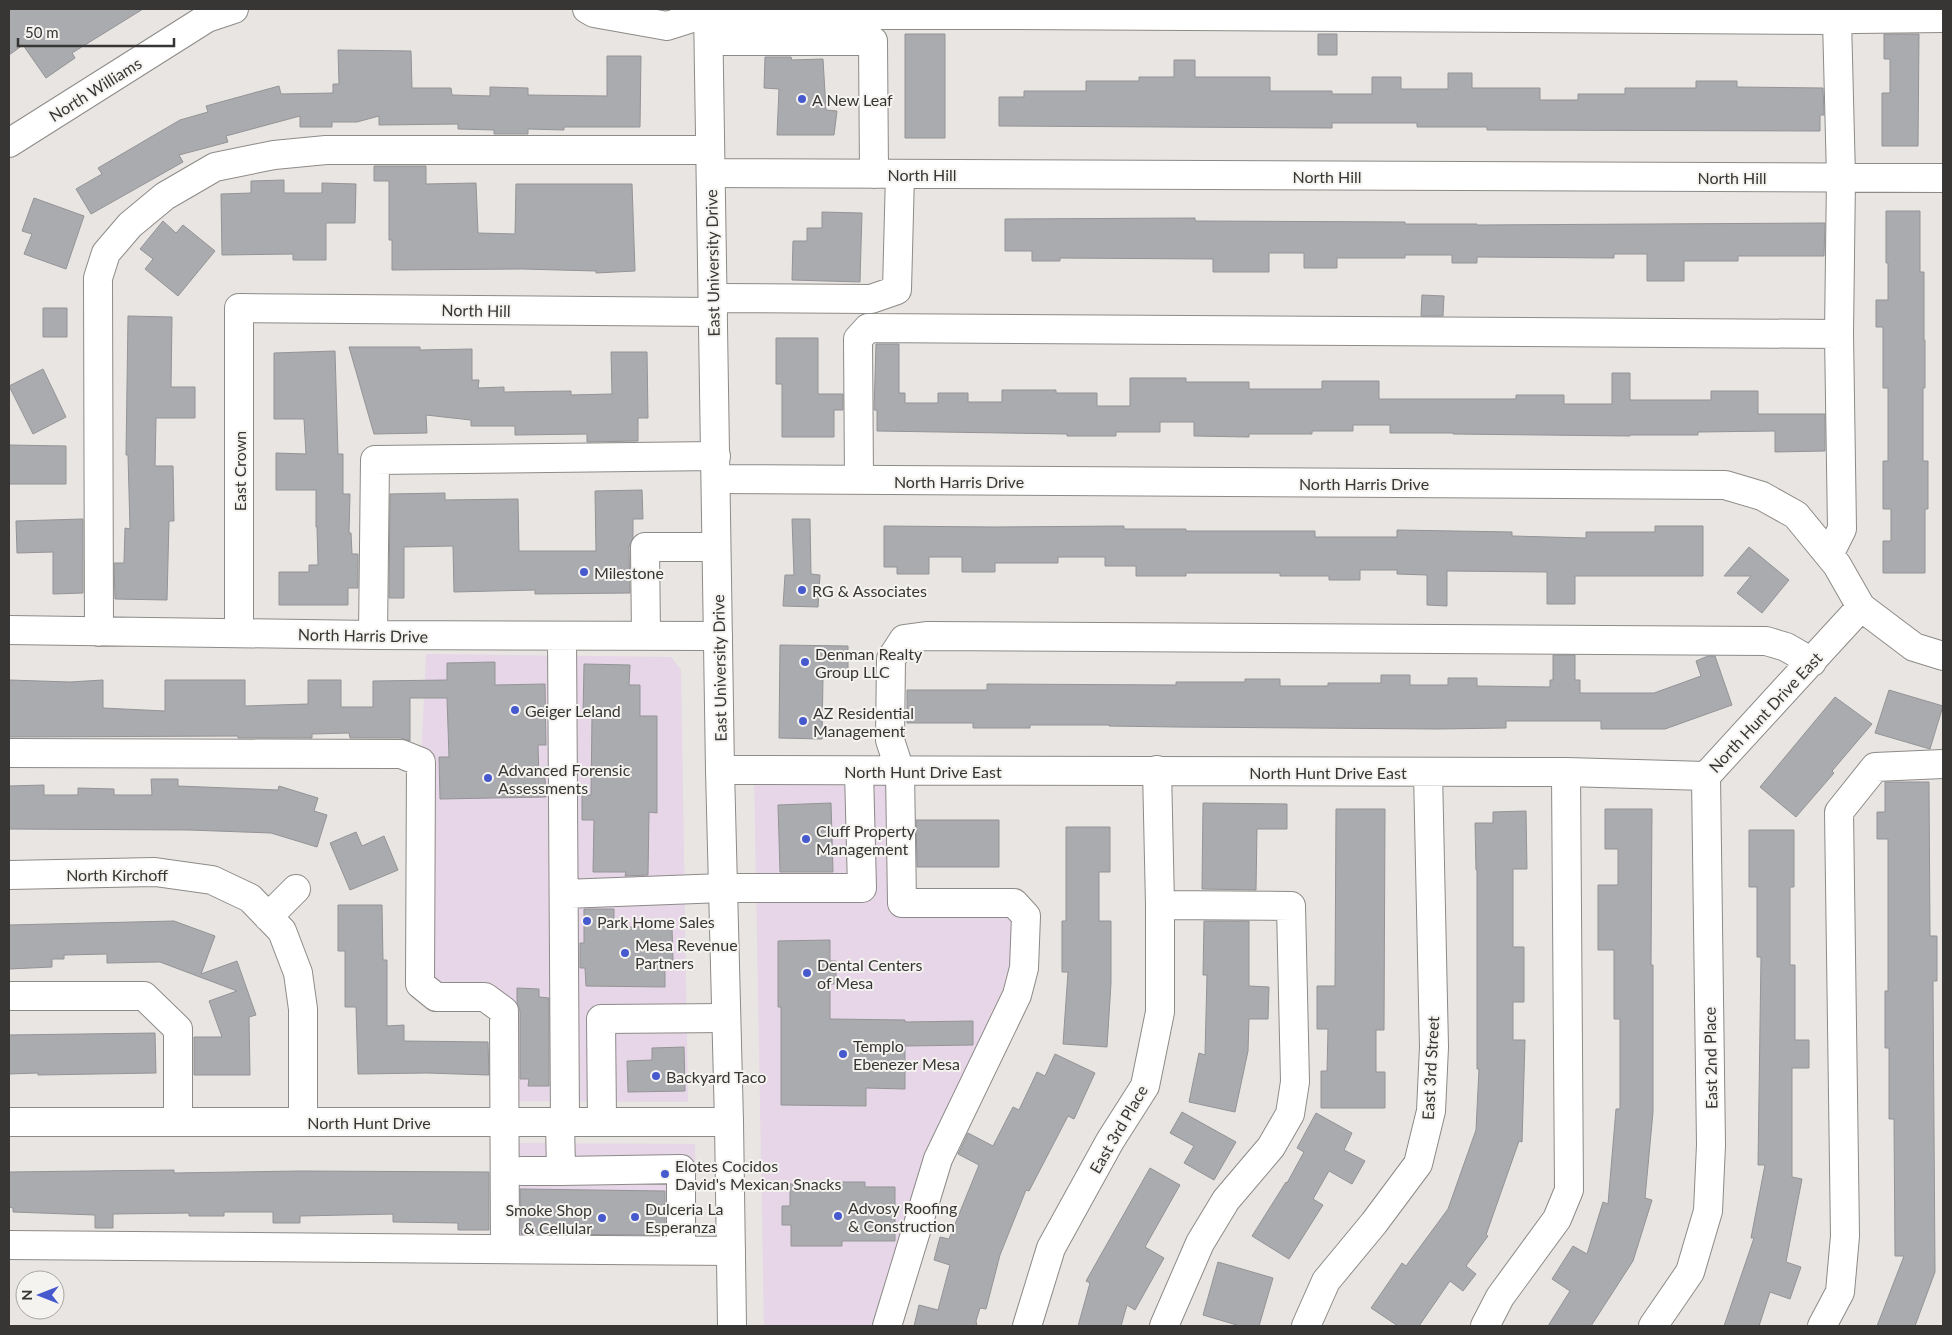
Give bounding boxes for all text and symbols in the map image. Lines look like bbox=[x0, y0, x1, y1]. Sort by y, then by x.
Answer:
scale bar bbox=[18, 15, 174, 47]
text: 50 m bbox=[25, 23, 59, 41]
street label: North Williams bbox=[45, 53, 145, 125]
place label: A New Leaf bbox=[812, 90, 893, 109]
marker: A New Leaf bbox=[796, 93, 808, 105]
street label: North Hill bbox=[887, 165, 957, 184]
street label: North Hill bbox=[1292, 167, 1362, 186]
street label: North Hill bbox=[1697, 168, 1767, 187]
street label: East University Drive bbox=[701, 189, 723, 337]
street label: North Hill bbox=[441, 300, 511, 320]
street label: East Crown bbox=[230, 431, 249, 511]
street label: North Harris Drive bbox=[894, 472, 1024, 491]
street label: North Harris Drive bbox=[1299, 474, 1429, 493]
place label: Milestone bbox=[594, 563, 664, 582]
marker: Milestone bbox=[578, 566, 590, 578]
place label: RG & Associates bbox=[812, 581, 927, 600]
marker: RG & Associates bbox=[796, 584, 808, 596]
street label: East University Drive bbox=[708, 594, 730, 742]
street label: North Harris Drive bbox=[298, 624, 428, 646]
place label: Denman Realty Group LLC bbox=[815, 644, 923, 681]
street label: North Hunt Drive East bbox=[1704, 648, 1826, 776]
marker: Denman Realty Group LLC bbox=[799, 656, 811, 668]
place label: Geiger Leland bbox=[525, 701, 621, 720]
place label: AZ Residential Management bbox=[813, 703, 914, 740]
marker: Geiger Leland bbox=[509, 704, 521, 716]
marker: AZ Residential Management bbox=[797, 715, 809, 727]
place label: Advanced Forensic Assessments bbox=[498, 760, 631, 797]
street label: North Hunt Drive East bbox=[844, 762, 1002, 781]
street label: North Hunt Drive East bbox=[1249, 763, 1407, 782]
marker: Advanced Forensic Assessments bbox=[482, 772, 494, 784]
place label: Cluff Property Management bbox=[816, 821, 916, 858]
marker: Cluff Property Management bbox=[800, 833, 812, 845]
street label: North Kirchoff bbox=[66, 865, 168, 884]
place label: Park Home Sales bbox=[597, 912, 715, 931]
marker: Park Home Sales bbox=[581, 915, 593, 927]
place label: Mesa Revenue Partners bbox=[635, 935, 738, 972]
marker: Mesa Revenue Partners bbox=[619, 947, 631, 959]
place label: Dental Centers of Mesa bbox=[817, 955, 923, 992]
marker: Dental Centers of Mesa bbox=[801, 967, 813, 979]
street label: East 2nd Place bbox=[1700, 1007, 1720, 1109]
street label: East 3rd Street bbox=[1418, 1015, 1442, 1120]
place label: Templo Ebenezer Mesa bbox=[853, 1036, 960, 1073]
marker: Templo Ebenezer Mesa bbox=[837, 1048, 849, 1060]
place label: Backyard Taco bbox=[666, 1067, 766, 1086]
marker: Backyard Taco bbox=[650, 1070, 662, 1082]
street label: East 3rd Place bbox=[1085, 1081, 1151, 1177]
street label: North Hunt Drive bbox=[307, 1113, 431, 1132]
place label: Elotes Cocidos David's Mexican Snacks bbox=[675, 1156, 841, 1193]
marker: Elotes Cocidos David's Mexican Snacks bbox=[659, 1168, 671, 1180]
place label: Advosy Roofing & Construction bbox=[848, 1198, 957, 1235]
place label: Dulceria La Esperanza bbox=[645, 1199, 724, 1236]
place label: Smoke Shop & Cellular bbox=[506, 1200, 592, 1237]
marker: Advosy Roofing & Construction bbox=[832, 1210, 844, 1222]
marker: Dulceria La Esperanza bbox=[629, 1211, 641, 1223]
marker: Smoke Shop & Cellular bbox=[596, 1212, 608, 1224]
north arrow bbox=[15, 1270, 65, 1320]
text: N bbox=[18, 1290, 35, 1300]

